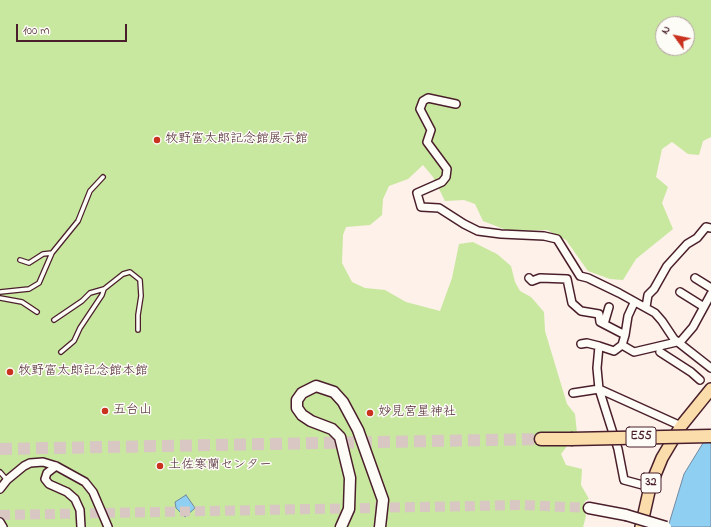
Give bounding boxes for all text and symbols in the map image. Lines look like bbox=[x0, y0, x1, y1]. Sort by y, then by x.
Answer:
scale bar bbox=[18, 16, 129, 42]
north arrow bbox=[655, 16, 695, 56]
text: 100 m bbox=[23, 22, 50, 40]
text: N bbox=[657, 23, 675, 37]
place label: 牧野富太郎記念館展示館 bbox=[165, 132, 308, 148]
marker: 牧野富太郎記念館展示館 bbox=[152, 135, 162, 145]
place label: 牧野富太郎記念館本館 bbox=[18, 364, 148, 380]
marker: 牧野富太郎記念館本館 bbox=[5, 367, 15, 377]
place label: 五台山 bbox=[113, 403, 152, 419]
place label: 妙見宮星神社 bbox=[378, 405, 456, 421]
marker: 五台山 bbox=[100, 406, 110, 416]
marker: 妙見宮星神社 bbox=[365, 408, 375, 418]
road number: E55 bbox=[626, 427, 656, 447]
place label: 土佐寒蘭センター bbox=[168, 458, 272, 474]
marker: 土佐寒蘭センター bbox=[155, 461, 165, 471]
road number: 32 bbox=[641, 473, 661, 493]

